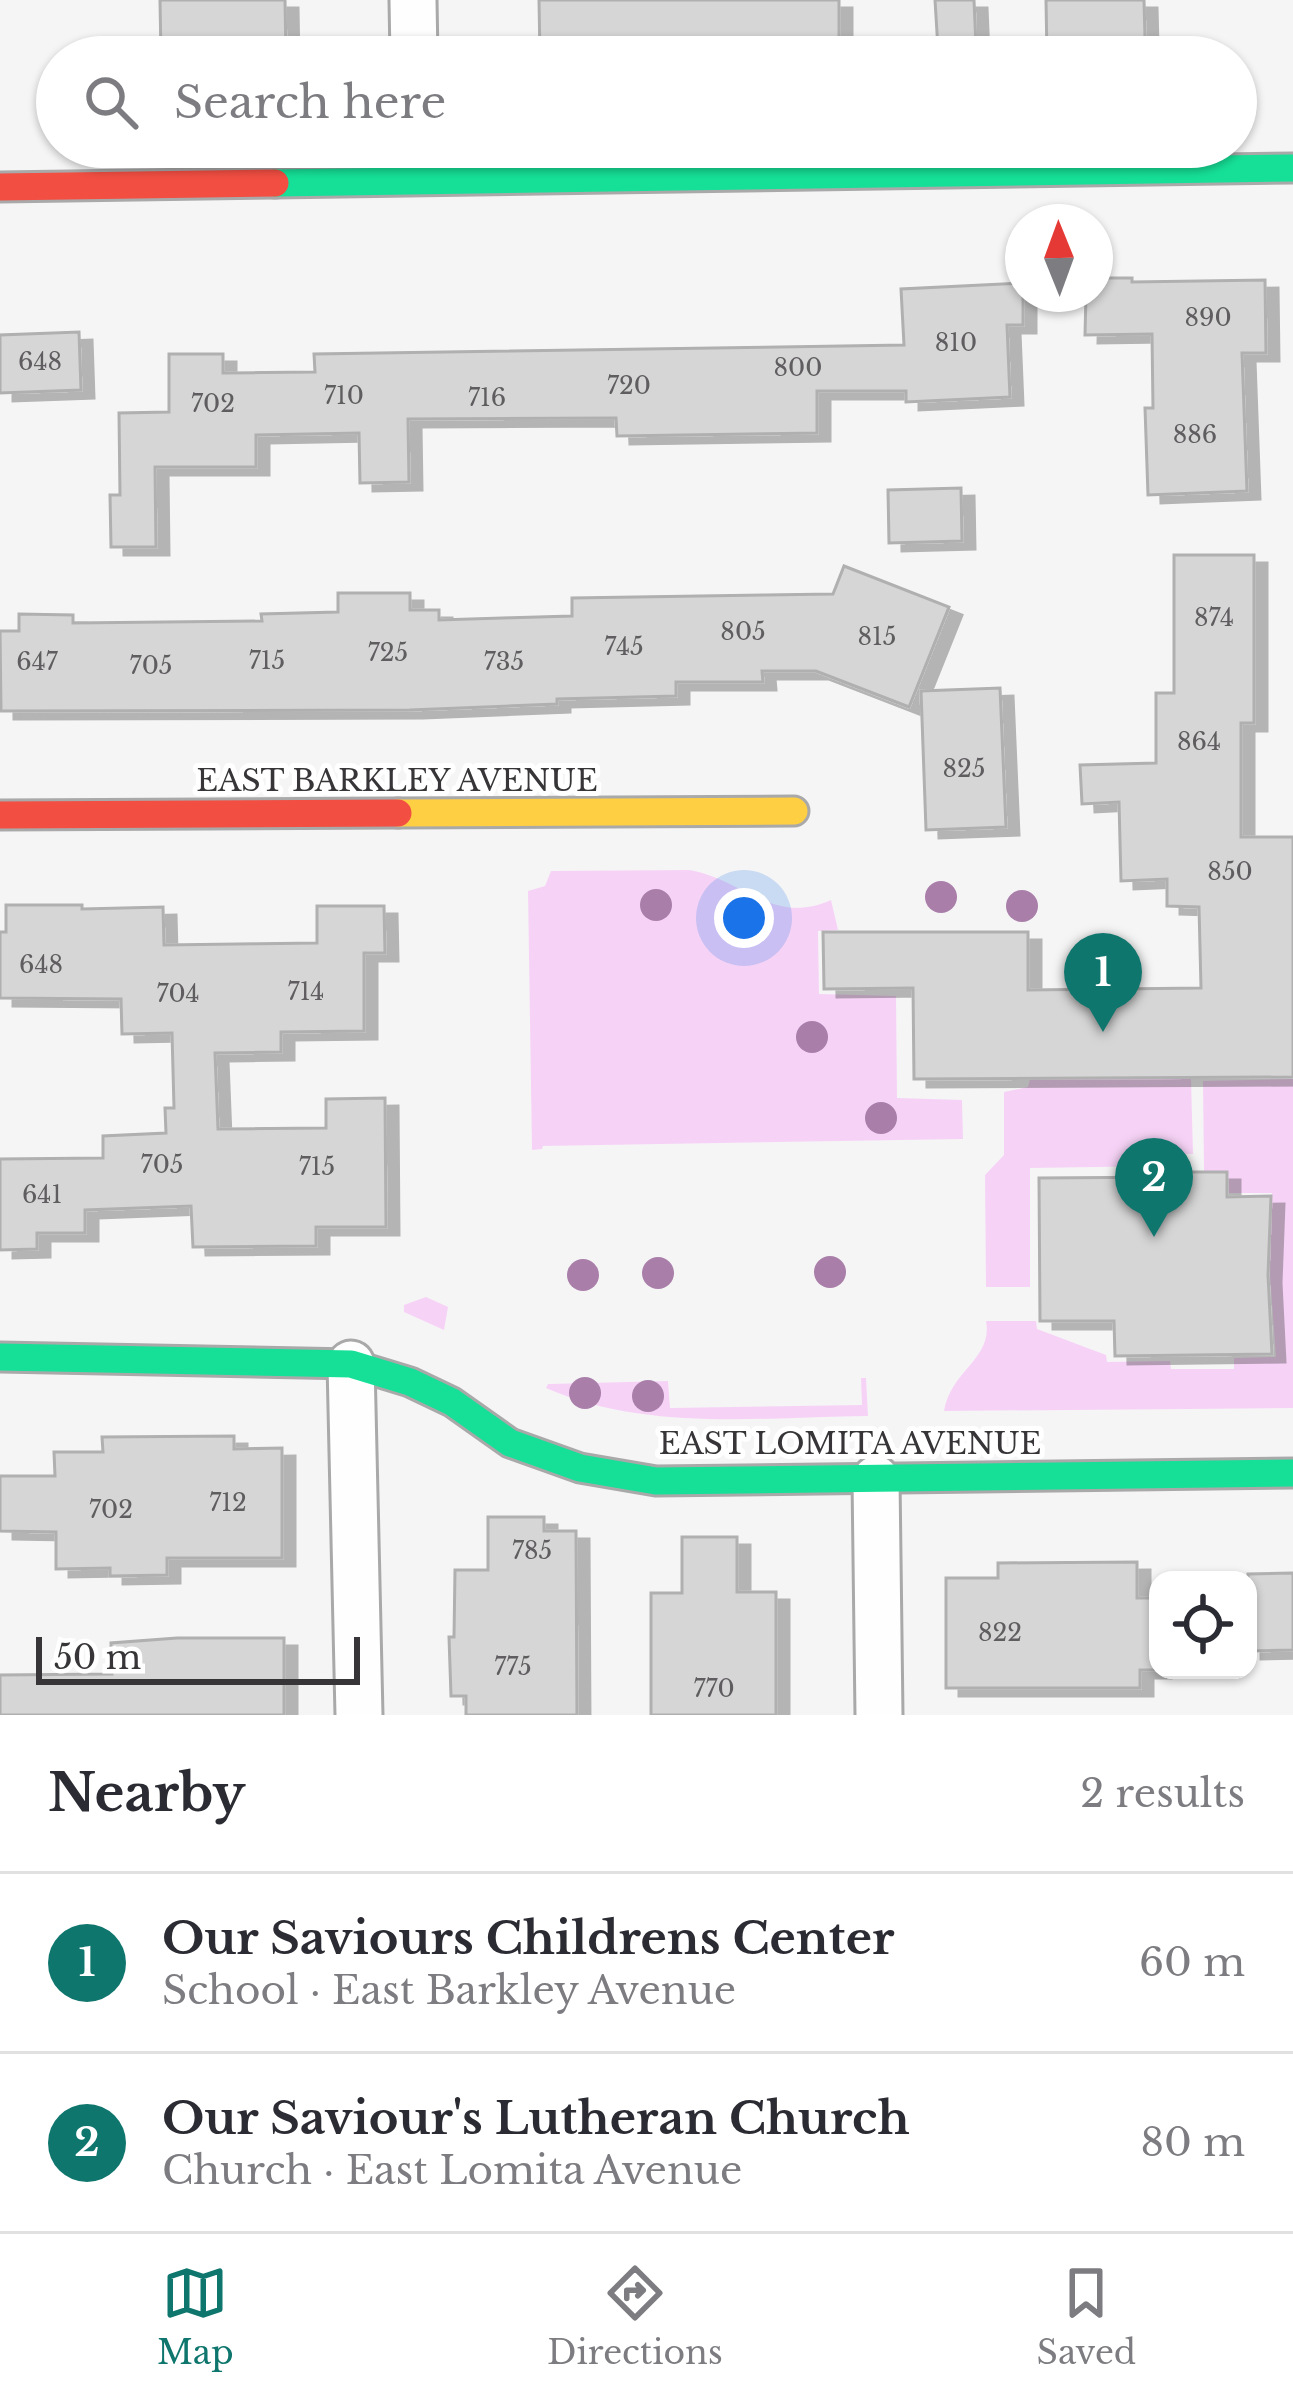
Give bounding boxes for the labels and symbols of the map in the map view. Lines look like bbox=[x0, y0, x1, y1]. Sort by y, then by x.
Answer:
north arrow bbox=[1005, 204, 1113, 312]
house number: 890 bbox=[1184, 303, 1232, 332]
house number: 810 bbox=[935, 328, 977, 357]
house number: 648 bbox=[18, 347, 62, 376]
house number: 800 bbox=[774, 353, 822, 382]
house number: 720 bbox=[607, 371, 651, 400]
house number: 710 bbox=[324, 381, 364, 410]
house number: 716 bbox=[468, 383, 506, 412]
house number: 702 bbox=[191, 389, 235, 418]
house number: 886 bbox=[1173, 420, 1217, 449]
house number: 874 bbox=[1194, 603, 1234, 632]
house number: 805 bbox=[720, 617, 766, 646]
house number: 815 bbox=[858, 622, 896, 651]
house number: 745 bbox=[604, 632, 644, 661]
house number: 725 bbox=[368, 638, 408, 667]
house number: 715 bbox=[249, 646, 285, 675]
house number: 647 bbox=[16, 647, 59, 676]
house number: 735 bbox=[484, 647, 524, 676]
house number: 705 bbox=[130, 651, 172, 680]
house number: 864 bbox=[1177, 727, 1221, 756]
house number: 825 bbox=[943, 754, 985, 783]
street label: EAST BARKLEY AVENUE bbox=[196, 762, 598, 799]
house number: 850 bbox=[1207, 857, 1253, 886]
your location bbox=[714, 888, 774, 948]
pin: 1 bbox=[1064, 933, 1142, 1032]
house number: 648 bbox=[19, 950, 63, 979]
house number: 714 bbox=[288, 977, 324, 1006]
house number: 704 bbox=[156, 979, 200, 1008]
pin: 2 bbox=[1115, 1138, 1193, 1237]
house number: 705 bbox=[141, 1150, 183, 1179]
house number: 715 bbox=[299, 1152, 335, 1181]
house number: 641 bbox=[22, 1180, 62, 1209]
street label: EAST LOMITA AVENUE bbox=[659, 1425, 1041, 1462]
house number: 712 bbox=[209, 1488, 247, 1517]
house number: 702 bbox=[89, 1495, 133, 1524]
house number: 785 bbox=[512, 1536, 552, 1565]
house number: 822 bbox=[978, 1618, 1022, 1647]
scale bar bbox=[36, 1631, 360, 1684]
house number: 775 bbox=[494, 1652, 532, 1681]
house number: 770 bbox=[693, 1674, 735, 1703]

